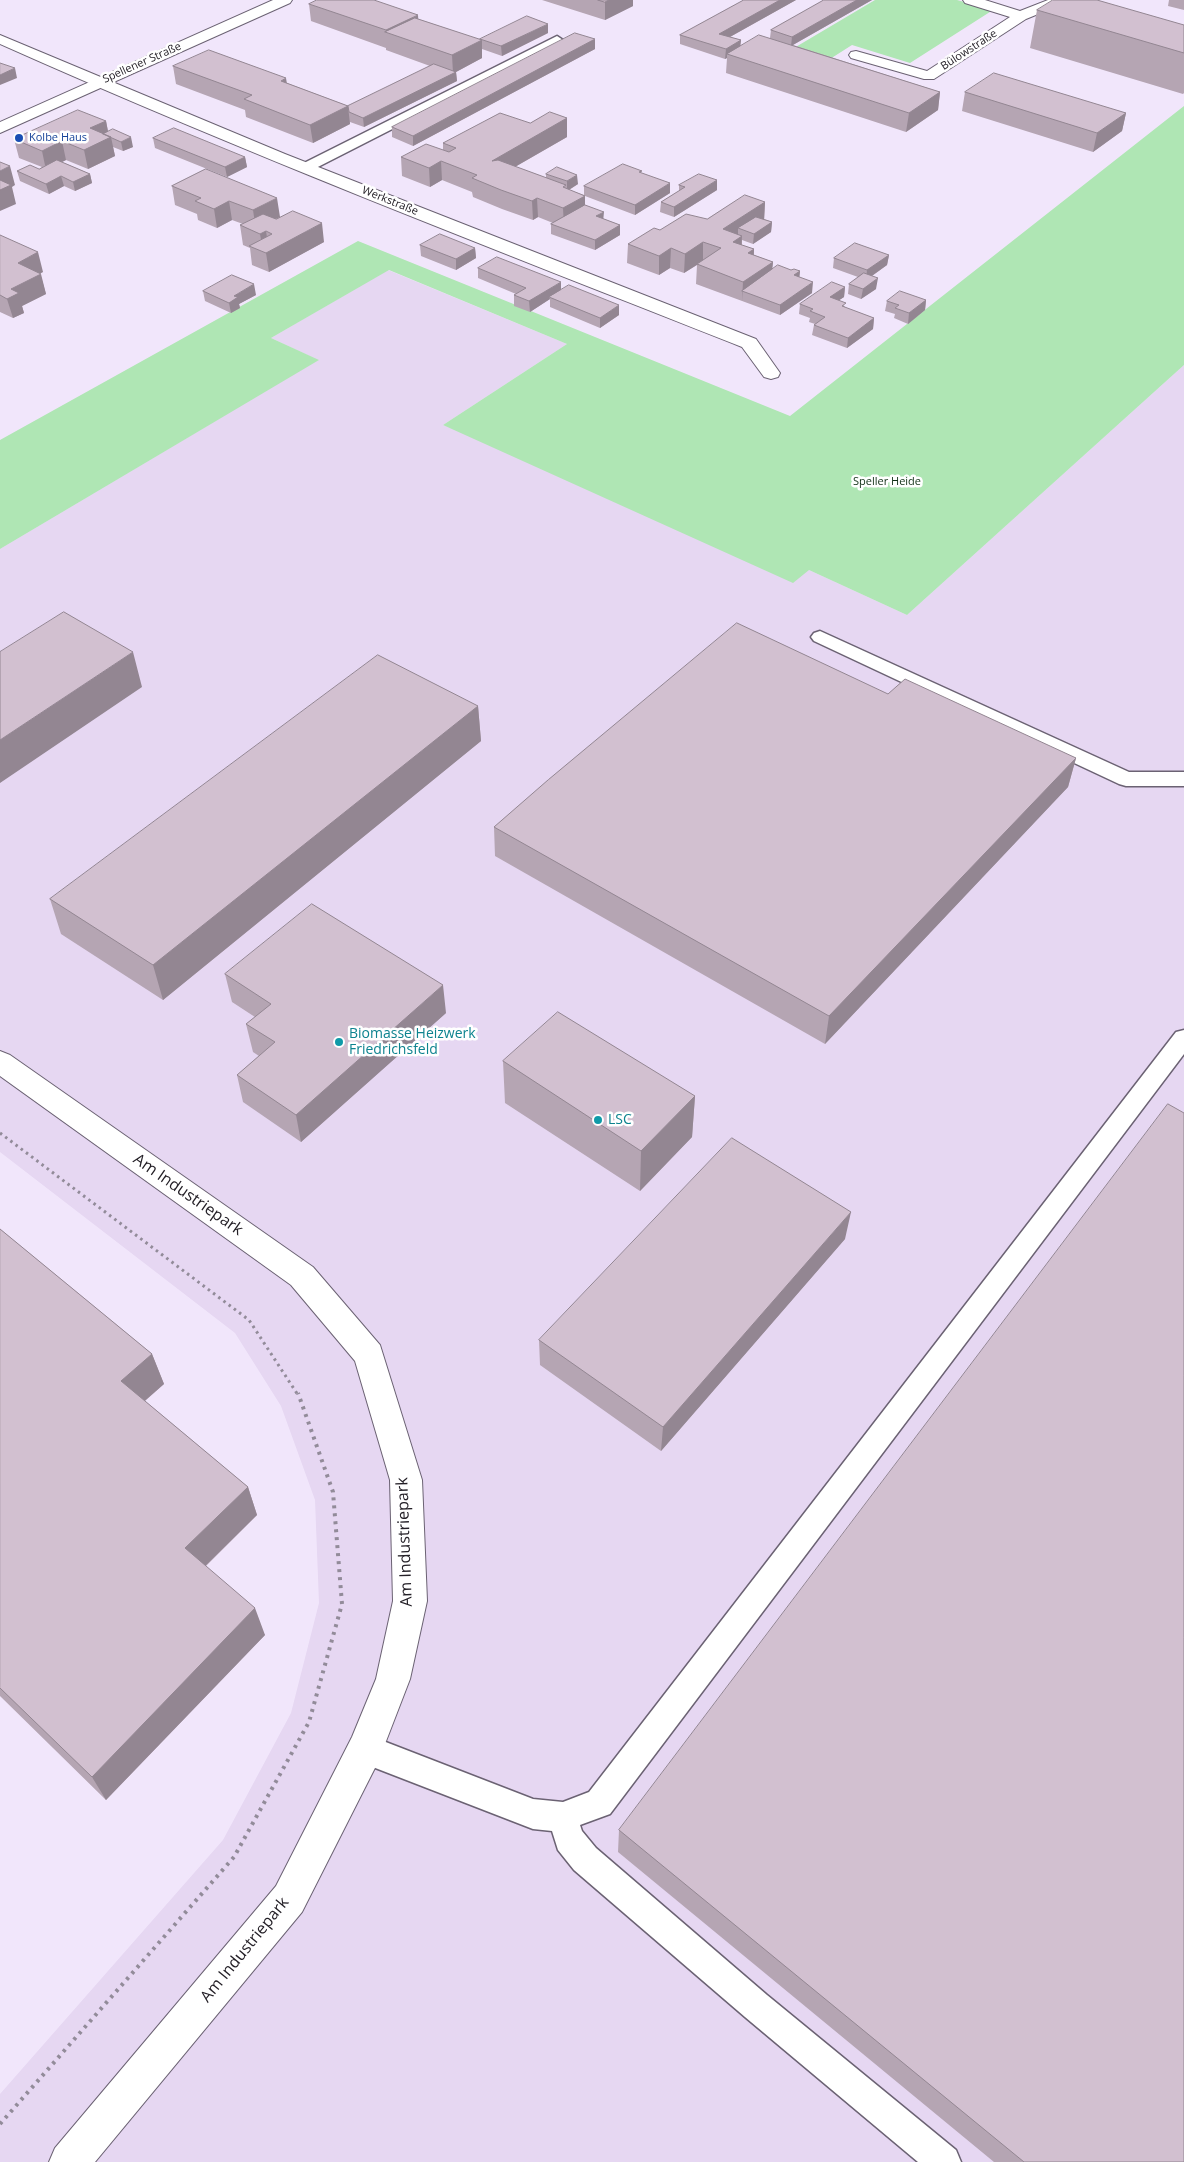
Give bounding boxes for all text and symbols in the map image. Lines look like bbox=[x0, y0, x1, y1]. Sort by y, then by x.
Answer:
street label: Bülowstraße bbox=[938, 27, 1000, 73]
street label: Spellener Straße bbox=[101, 40, 183, 86]
place label: Kolbe Haus bbox=[29, 131, 87, 145]
marker: Kolbe Haus bbox=[13, 132, 25, 144]
street label: Werkstraße bbox=[360, 184, 420, 218]
park label: Speller Heide bbox=[853, 475, 921, 489]
place label: Biomasse Heizwerk Friedrichsfeld bbox=[349, 1026, 476, 1058]
marker: Biomasse Heizwerk Friedrichsfeld bbox=[333, 1036, 345, 1048]
place label: LSC bbox=[608, 1112, 632, 1128]
marker: LSC bbox=[592, 1114, 604, 1126]
street label: Am Industriepark bbox=[129, 1150, 247, 1240]
street label: Am Industriepark bbox=[393, 1477, 417, 1607]
street label: Am Industriepark bbox=[197, 1894, 293, 2006]

